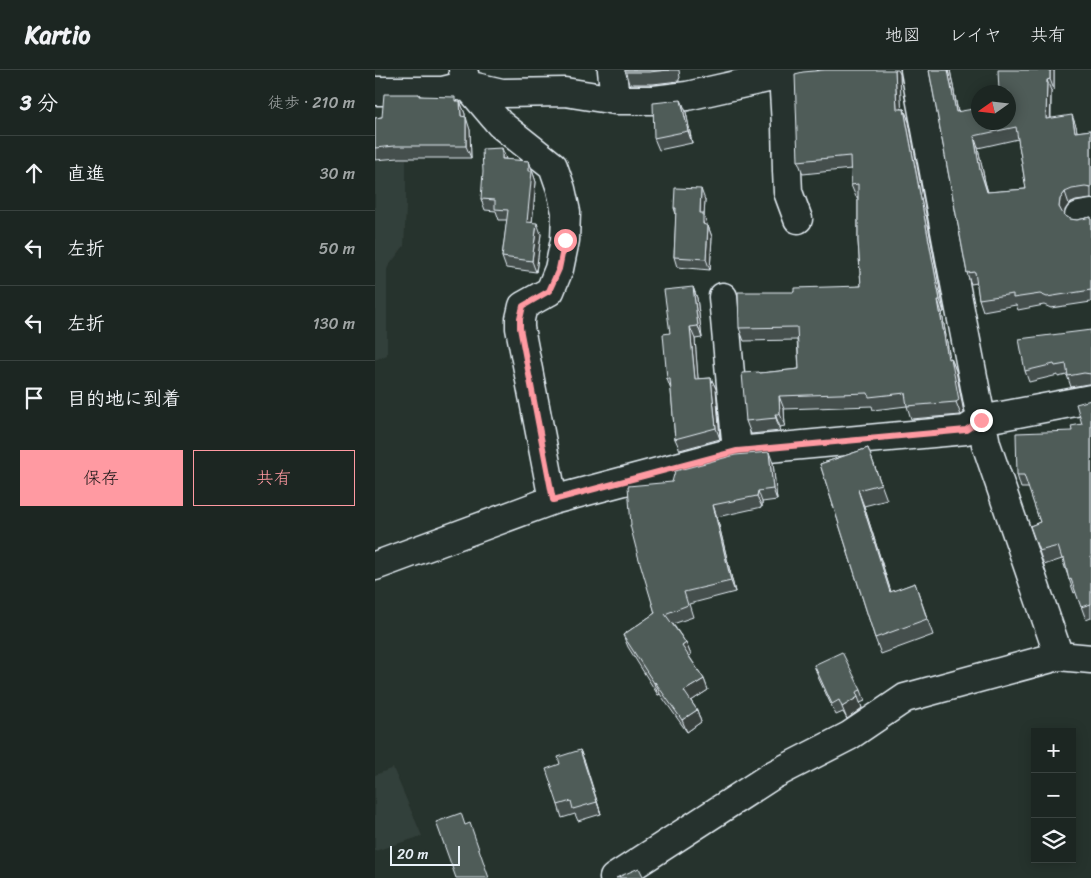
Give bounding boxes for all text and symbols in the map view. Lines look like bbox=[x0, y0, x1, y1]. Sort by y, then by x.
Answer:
text: Kartio bbox=[25, 14, 90, 56]
text: 地図 bbox=[885, 19, 921, 51]
text: レイヤ bbox=[949, 19, 1002, 51]
text: 共有 bbox=[1030, 19, 1066, 51]
text: 3 分 bbox=[20, 84, 58, 122]
north arrow bbox=[971, 85, 1016, 130]
text: 徒歩 · 210 m bbox=[268, 88, 355, 117]
text: 直進 bbox=[67, 157, 105, 190]
icon: ahead bbox=[20, 159, 48, 187]
text: 30 m bbox=[320, 159, 355, 188]
route start bbox=[554, 229, 577, 252]
text: 左折 bbox=[67, 232, 105, 265]
icon: left bbox=[20, 234, 48, 262]
text: 50 m bbox=[319, 234, 355, 263]
text: 左折 bbox=[67, 307, 105, 340]
icon: left bbox=[20, 309, 48, 337]
text: 130 m bbox=[313, 309, 355, 338]
text: 目的地に到着 bbox=[67, 382, 181, 415]
icon: arrive bbox=[20, 384, 48, 412]
route end bbox=[970, 409, 993, 432]
button: 保存 bbox=[20, 450, 183, 506]
button: 共有 bbox=[193, 450, 355, 506]
map controls bbox=[1031, 728, 1076, 863]
button: + bbox=[1031, 728, 1076, 773]
button: − bbox=[1031, 773, 1076, 818]
button: layers bbox=[1031, 818, 1076, 863]
text: 20 m bbox=[397, 842, 428, 867]
scale bar bbox=[390, 843, 460, 866]

